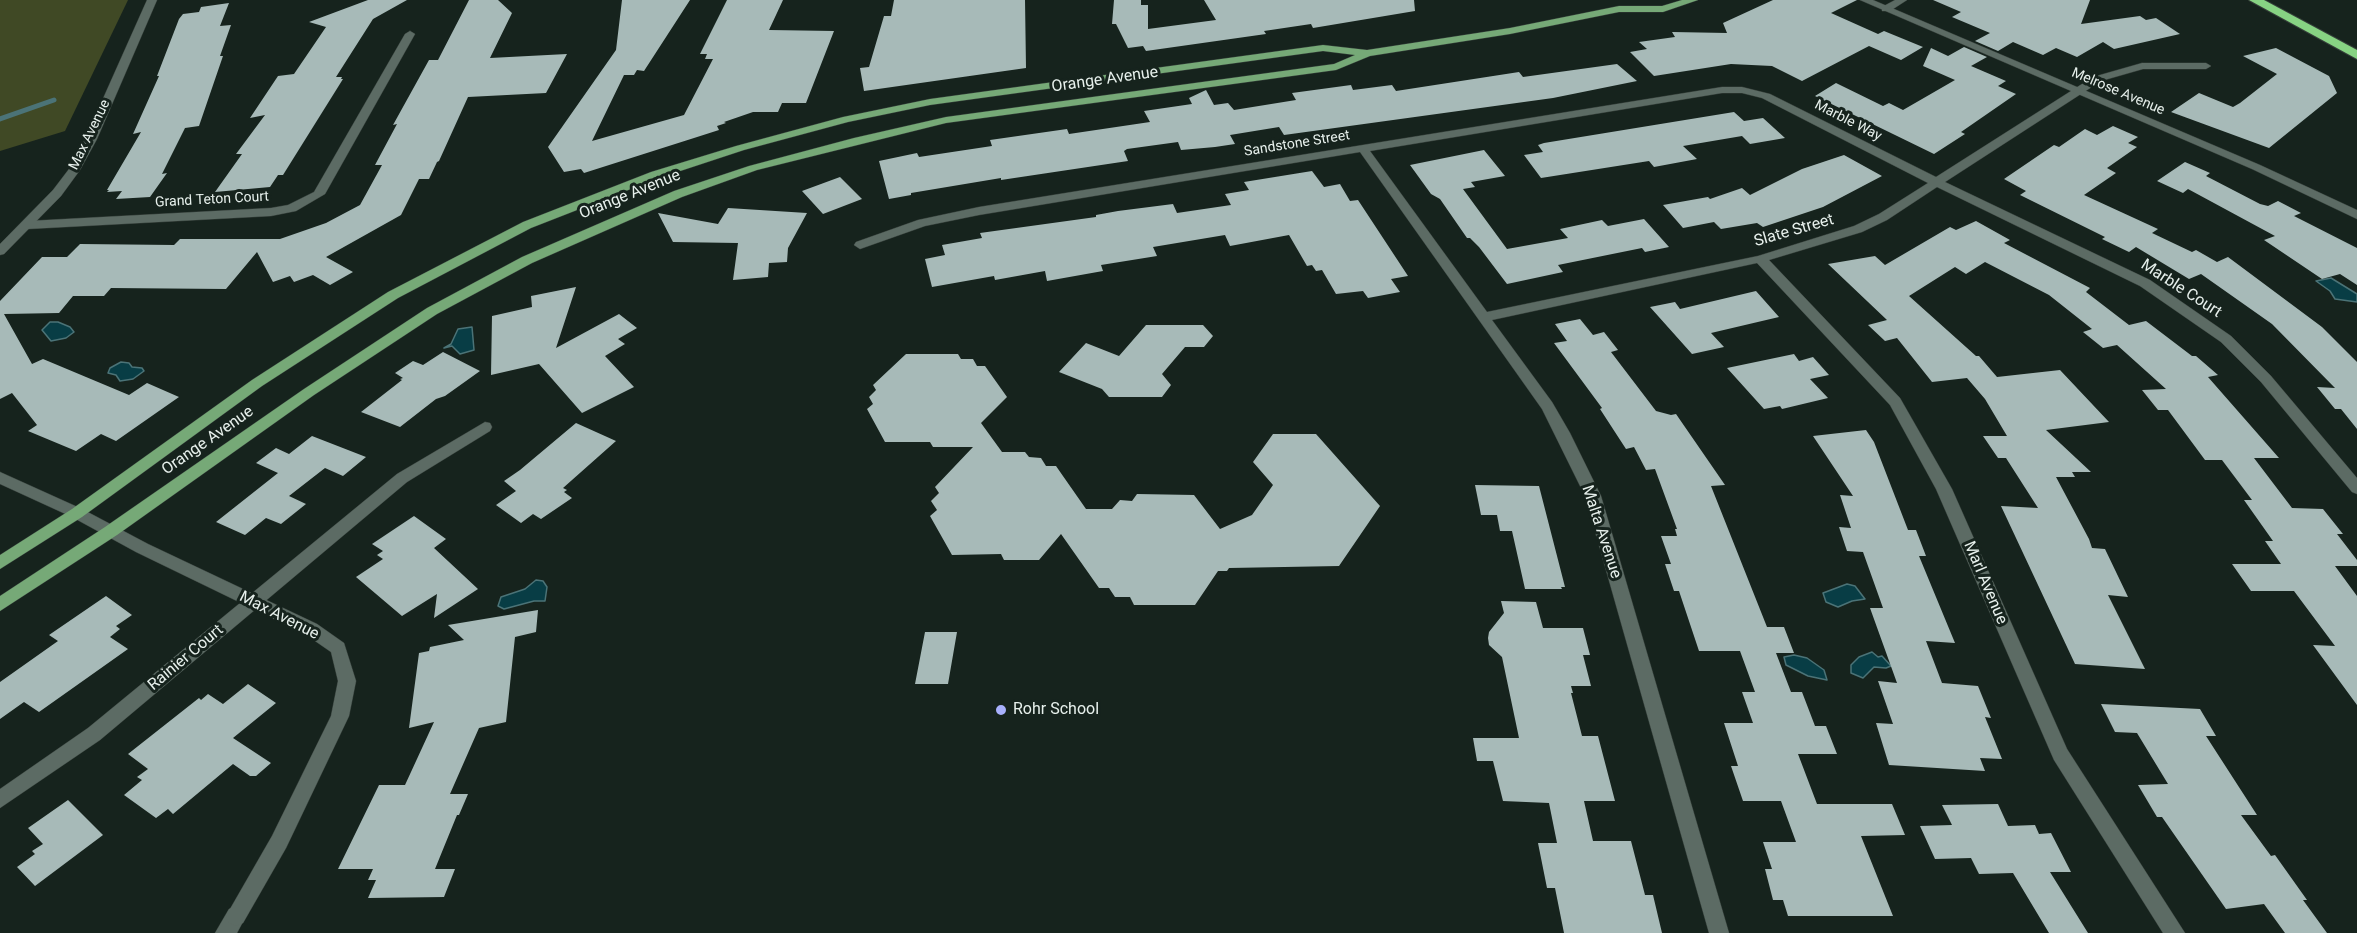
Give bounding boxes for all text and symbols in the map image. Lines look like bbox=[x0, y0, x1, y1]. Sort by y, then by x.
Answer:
street label: Orange Avenue bbox=[1050, 63, 1160, 97]
street label: Melrose Avenue bbox=[2069, 65, 2167, 119]
street label: Max Avenue bbox=[66, 97, 114, 173]
street label: Marble Way bbox=[1812, 97, 1884, 145]
street label: Sandstone Street bbox=[1243, 127, 1351, 161]
street label: Orange Avenue bbox=[577, 166, 683, 224]
street label: Grand Teton Court bbox=[155, 189, 269, 211]
street label: Slate Street bbox=[1752, 210, 1836, 252]
street label: Marble Court bbox=[2137, 256, 2225, 322]
street label: Orange Avenue bbox=[158, 402, 258, 480]
street label: Malta Avenue bbox=[1577, 483, 1625, 581]
street label: Marl Avenue bbox=[1959, 539, 2011, 627]
street label: Max Avenue bbox=[236, 588, 322, 644]
street label: Rainier Court bbox=[144, 621, 228, 695]
place label: Rohr School bbox=[1013, 700, 1099, 720]
marker: Rohr School bbox=[994, 703, 1008, 717]

